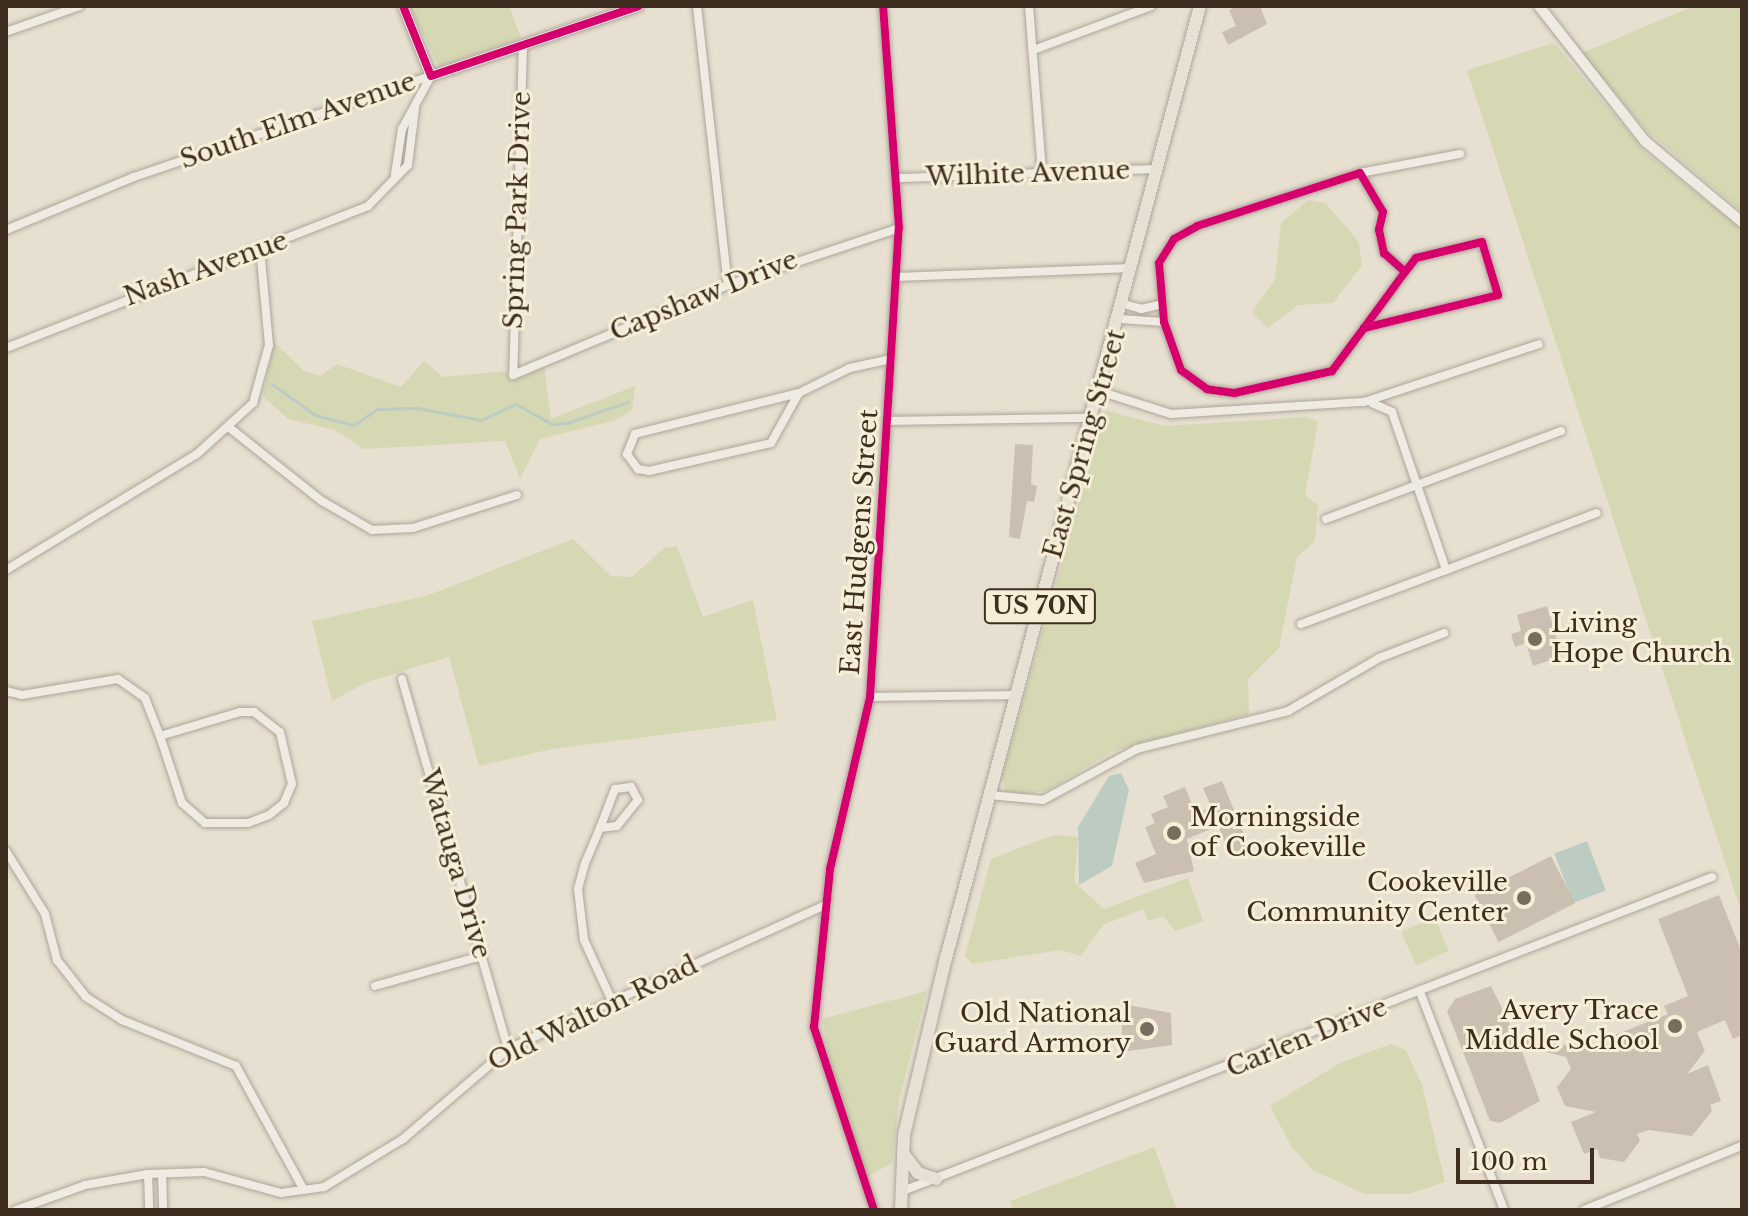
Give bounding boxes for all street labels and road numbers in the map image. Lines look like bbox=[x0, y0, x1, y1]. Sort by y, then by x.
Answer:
street label: South Elm Avenue bbox=[176, 66, 420, 176]
street label: Spring Park Drive bbox=[498, 90, 538, 330]
street label: Wilhite Avenue bbox=[925, 155, 1131, 193]
street label: Nash Avenue bbox=[119, 225, 293, 313]
street label: Capshaw Drive bbox=[605, 244, 803, 348]
street label: East Spring Street bbox=[1037, 326, 1133, 562]
street label: East Hudgens Street bbox=[835, 408, 885, 676]
road number: US 70N bbox=[982, 586, 1098, 626]
street label: Watauga Drive bbox=[413, 765, 497, 963]
street label: Old Walton Road bbox=[483, 950, 703, 1078]
street label: Carlen Drive bbox=[1222, 992, 1392, 1084]

